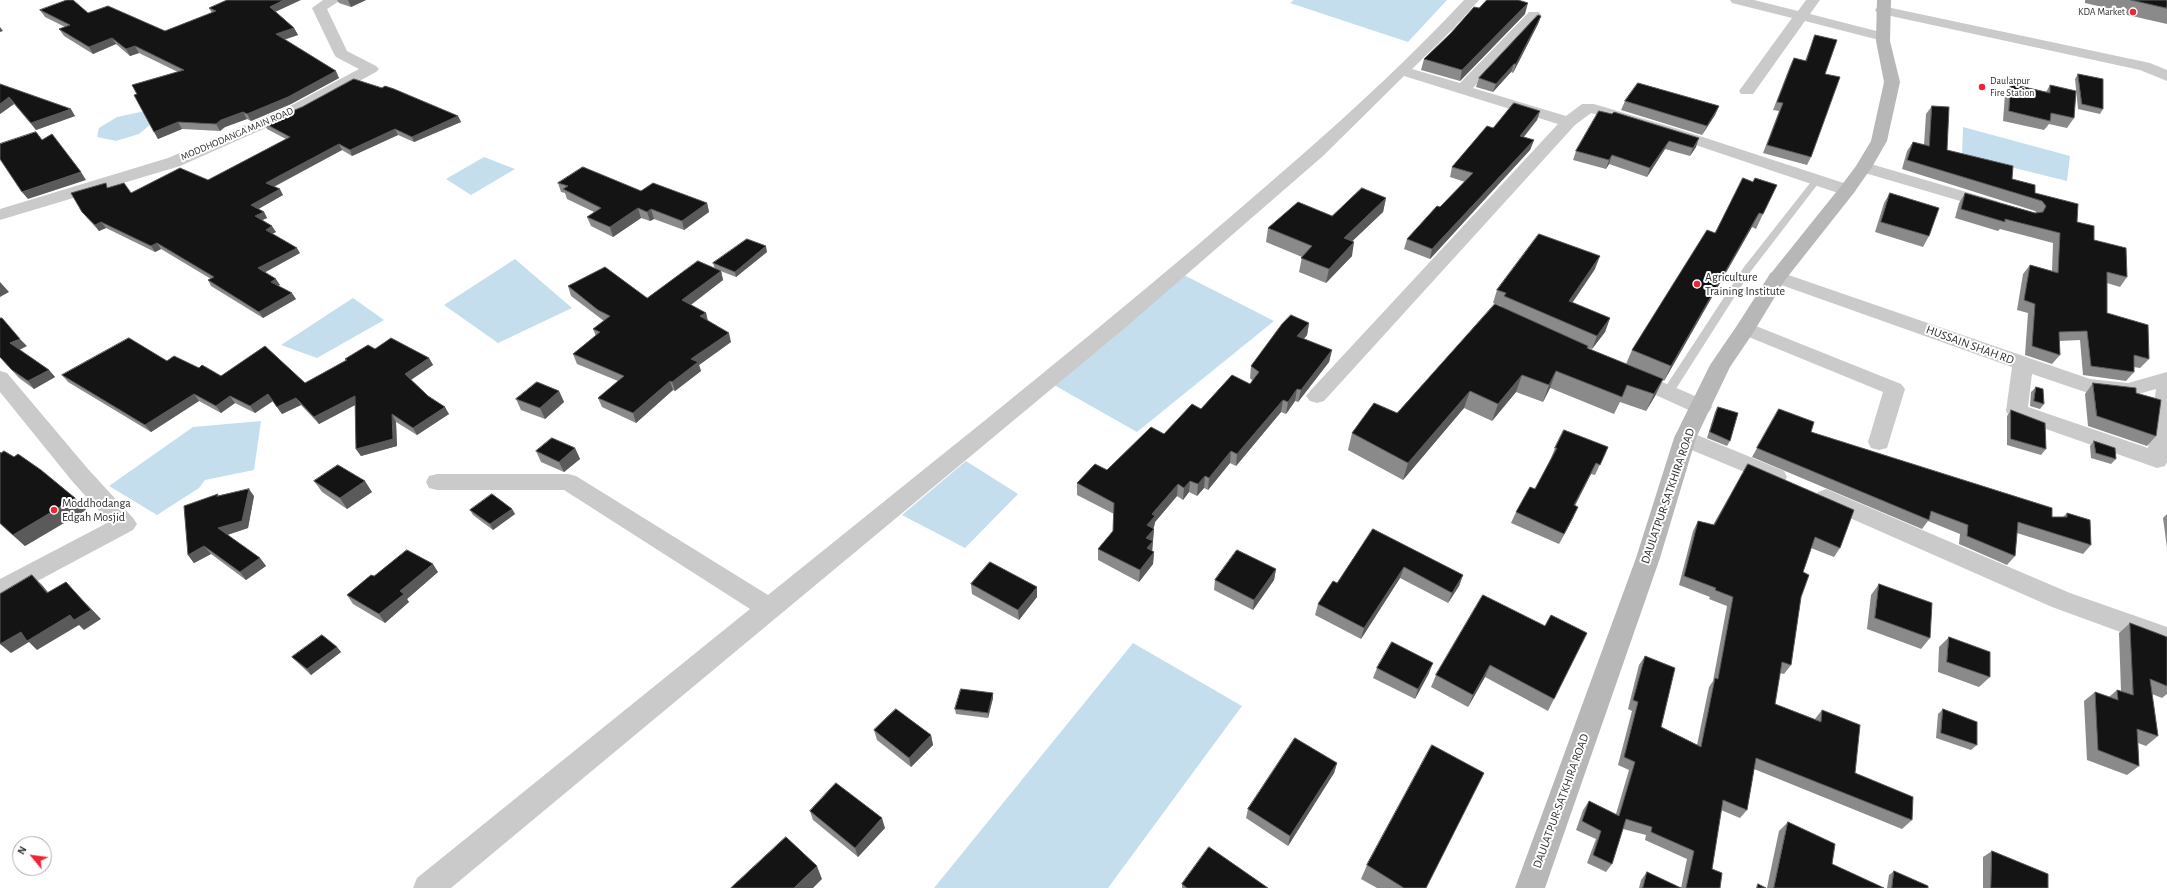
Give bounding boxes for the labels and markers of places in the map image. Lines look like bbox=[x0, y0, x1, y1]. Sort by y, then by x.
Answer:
place label: KDA Market bbox=[2078, 6, 2125, 18]
marker: KDA Market bbox=[2128, 7, 2138, 17]
place label: Daulatpur Fire Station bbox=[1990, 75, 2034, 98]
marker: Daulatpur Fire Station bbox=[1977, 82, 1987, 92]
place label: Agriculture Training Institute bbox=[1705, 270, 1785, 298]
marker: Agriculture Training Institute bbox=[1692, 279, 1702, 289]
place label: Moddhodanga Edgah Mosjid bbox=[62, 496, 131, 524]
marker: Moddhodanga Edgah Mosjid bbox=[49, 505, 59, 515]

